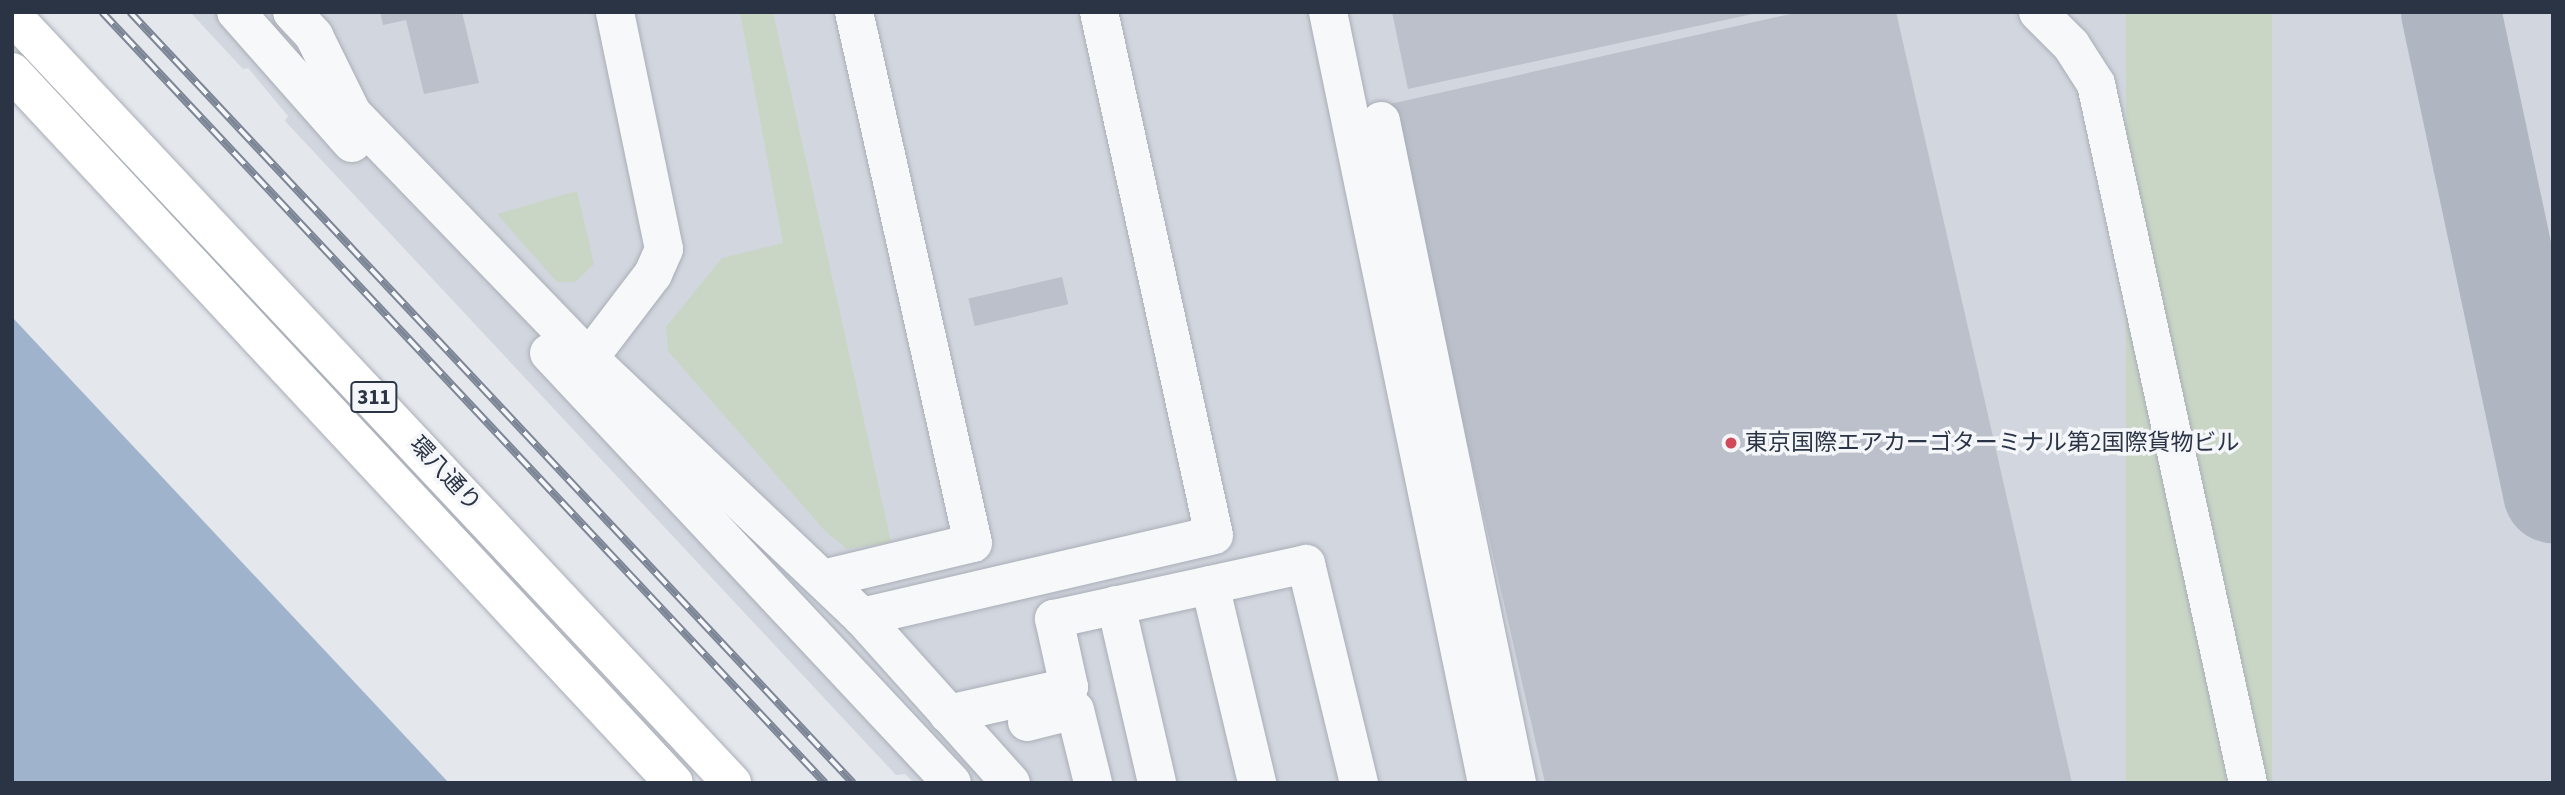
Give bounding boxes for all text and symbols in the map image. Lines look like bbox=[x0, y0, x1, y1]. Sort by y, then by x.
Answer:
road number: 311 bbox=[350, 380, 398, 414]
place label: 東京国際エアカーゴターミナル第2国際貨物ビル bbox=[1745, 429, 2239, 457]
street label: 環八通り bbox=[404, 431, 486, 517]
marker: 東京国際エアカーゴターミナル第2国際貨物ビル bbox=[1723, 435, 1739, 451]

